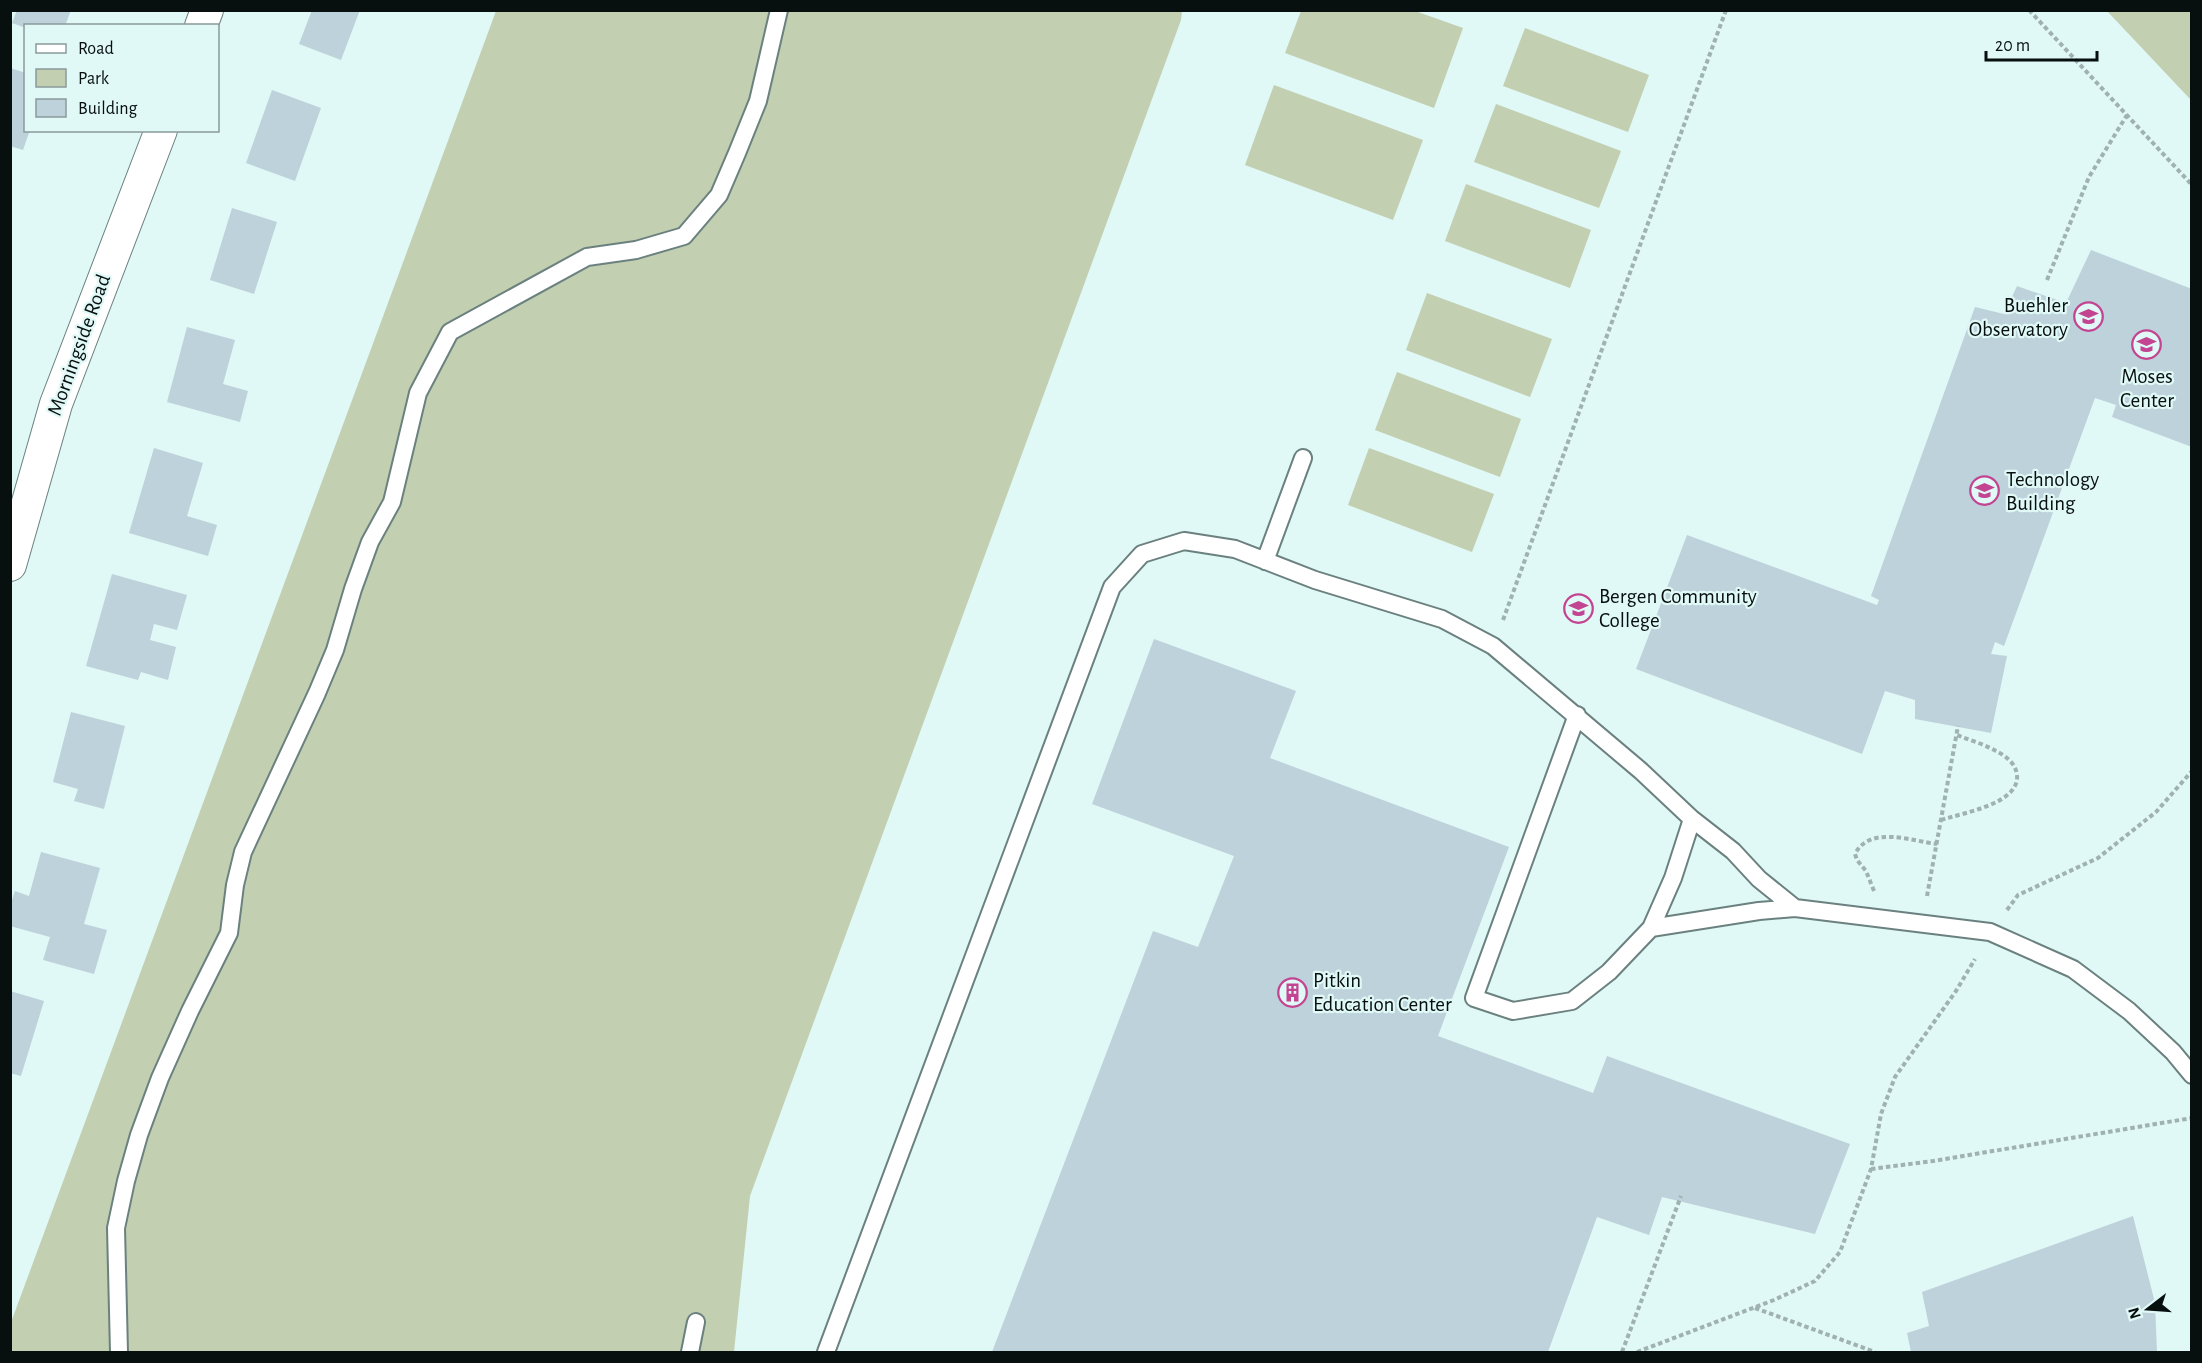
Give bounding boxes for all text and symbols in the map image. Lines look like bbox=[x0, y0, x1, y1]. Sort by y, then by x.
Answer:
legend bbox=[24, 24, 219, 132]
scale bar bbox=[1986, 24, 2097, 62]
text: 20 m bbox=[1995, 37, 2030, 55]
text: Road bbox=[78, 40, 114, 58]
text: Park bbox=[78, 70, 110, 88]
text: Building bbox=[78, 100, 138, 118]
street label: Morningside Road bbox=[44, 271, 114, 418]
place label: Buehler Observatory bbox=[1969, 295, 2068, 340]
school or university icon: Buehler Observatory bbox=[2073, 301, 2105, 333]
school or university icon: Moses Center bbox=[2131, 329, 2163, 361]
place label: Moses Center bbox=[2120, 366, 2174, 411]
place label: Technology Building bbox=[2006, 469, 2099, 514]
school or university icon: Technology Building bbox=[1969, 475, 2001, 507]
place label: Bergen Community College bbox=[1599, 586, 1757, 631]
school or university icon: Bergen Community College bbox=[1562, 592, 1594, 624]
place label: Pitkin Education Center bbox=[1313, 970, 1452, 1015]
building icon: Pitkin Education Center bbox=[1276, 976, 1308, 1008]
north arrow bbox=[2118, 1279, 2178, 1339]
text: N bbox=[2125, 1305, 2144, 1321]

